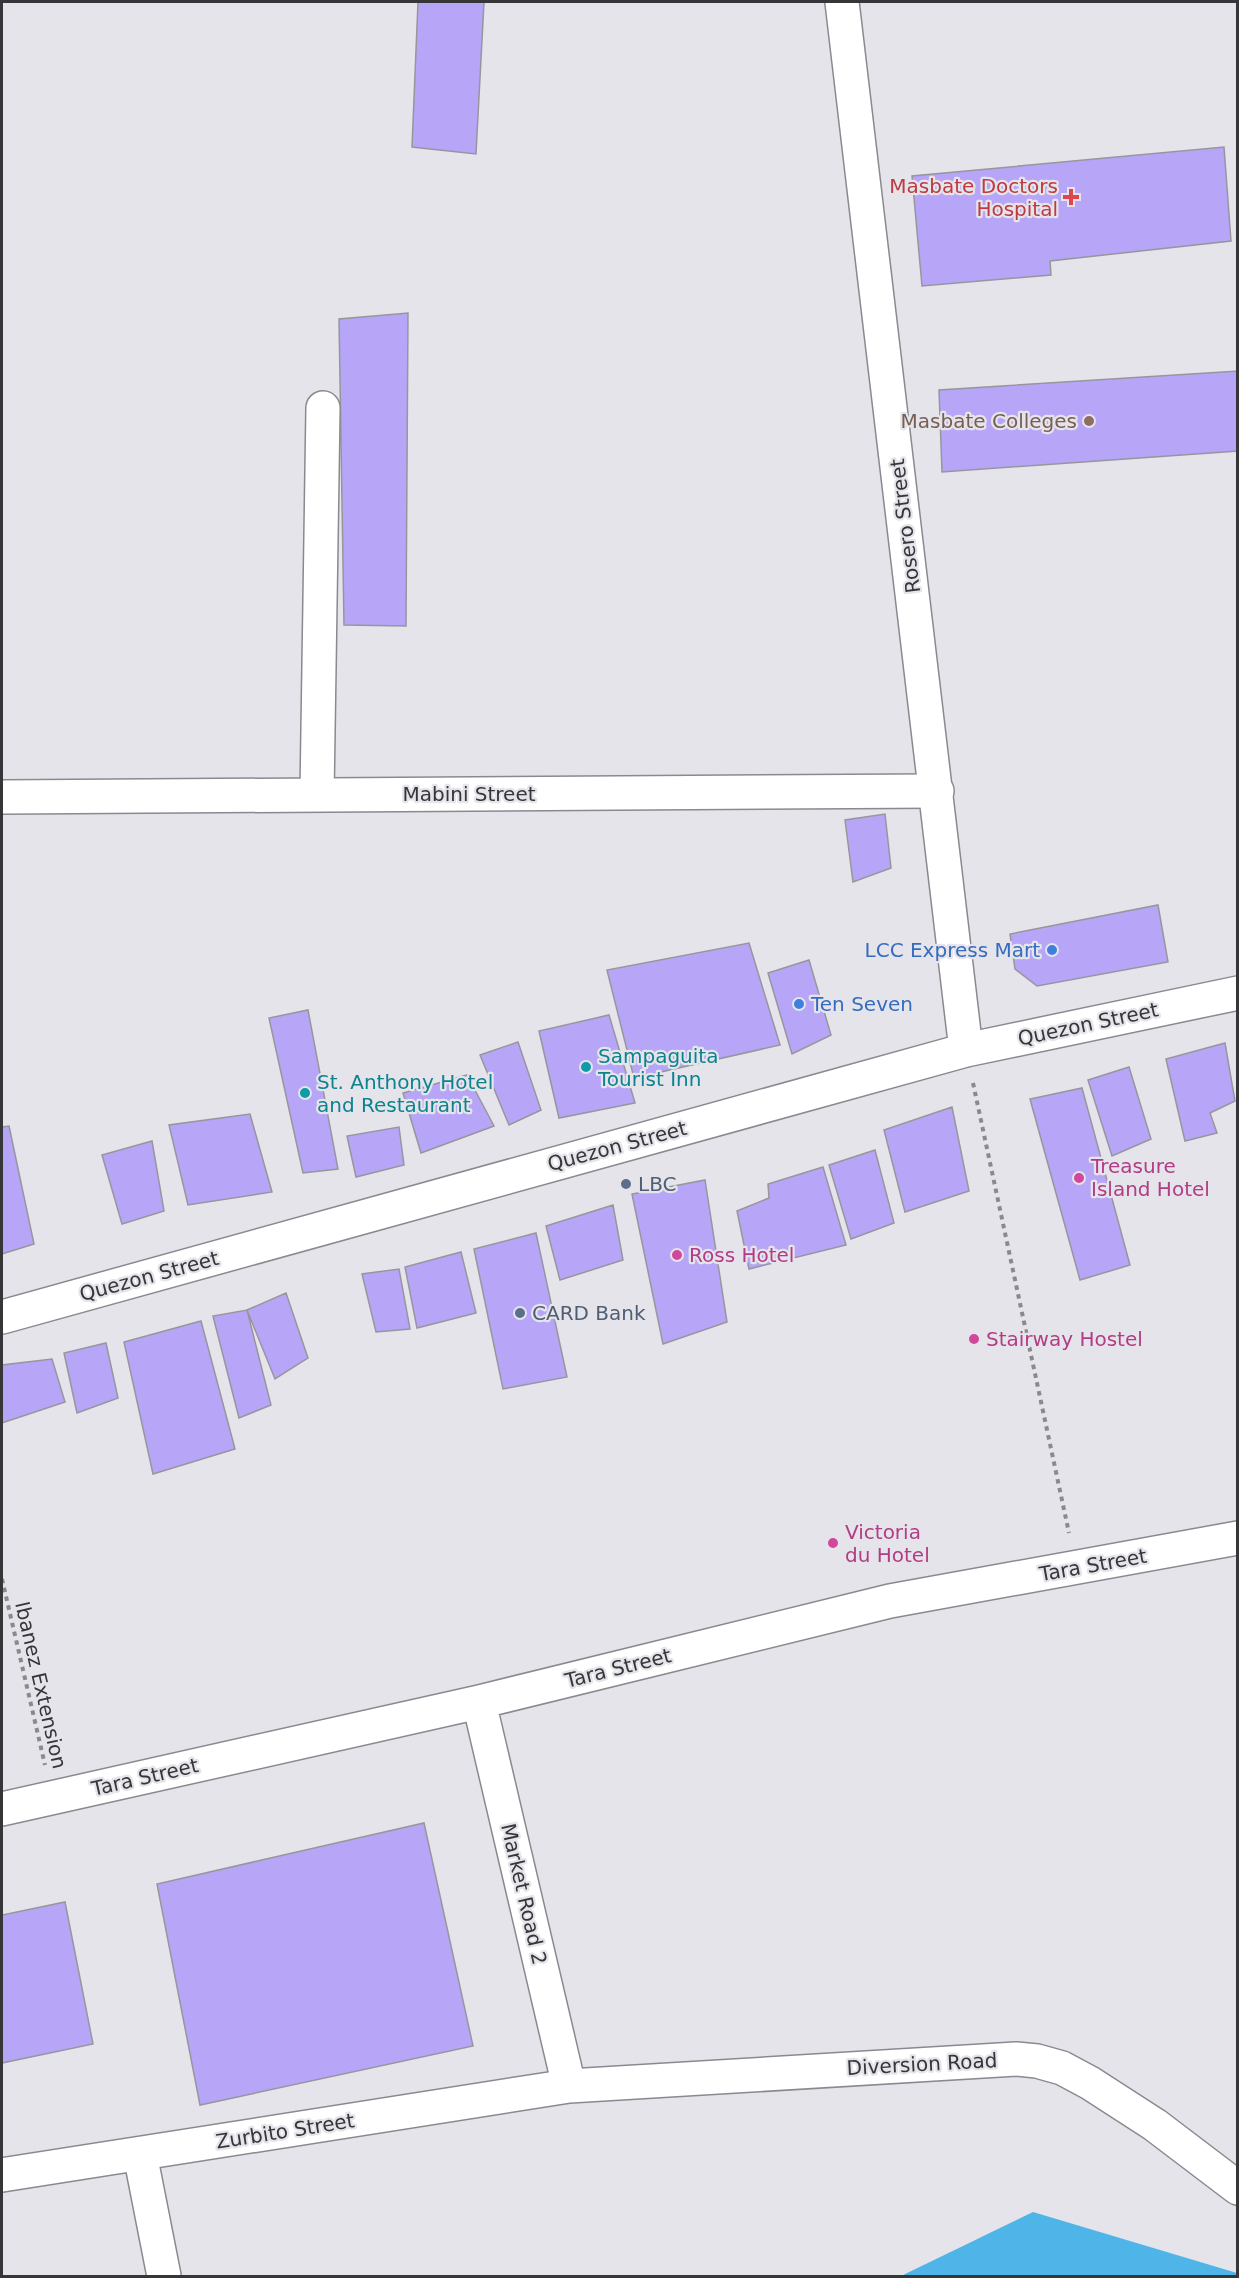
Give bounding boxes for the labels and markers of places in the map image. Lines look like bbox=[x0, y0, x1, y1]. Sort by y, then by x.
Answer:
place label: Masbate Doctors Hospital bbox=[889, 174, 1058, 221]
marker: Masbate Doctors Hospital bbox=[1062, 188, 1080, 206]
place label: Masbate Colleges bbox=[901, 409, 1077, 433]
marker: Masbate Colleges bbox=[1082, 414, 1096, 428]
place label: LCC Express Mart bbox=[865, 938, 1040, 962]
marker: LCC Express Mart bbox=[1045, 943, 1059, 957]
place label: Ten Seven bbox=[810, 992, 913, 1016]
marker: Ten Seven bbox=[792, 997, 806, 1011]
place label: Sampaguita Tourist Inn bbox=[597, 1044, 718, 1091]
marker: Sampaguita Tourist Inn bbox=[579, 1060, 593, 1074]
place label: St. Anthony Hotel and Restaurant bbox=[317, 1070, 493, 1117]
marker: St. Anthony Hotel and Restaurant bbox=[298, 1086, 312, 1100]
place label: Treasure Island Hotel bbox=[1090, 1154, 1210, 1201]
marker: Treasure Island Hotel bbox=[1072, 1171, 1086, 1185]
place label: LBC bbox=[638, 1172, 676, 1196]
marker: LBC bbox=[619, 1177, 633, 1191]
place label: Ross Hotel bbox=[689, 1243, 794, 1267]
marker: Ross Hotel bbox=[670, 1248, 684, 1262]
place label: CARD Bank bbox=[532, 1301, 646, 1325]
marker: CARD Bank bbox=[513, 1306, 527, 1320]
place label: Stairway Hostel bbox=[986, 1327, 1143, 1351]
marker: Stairway Hostel bbox=[967, 1332, 981, 1346]
place label: Victoria du Hotel bbox=[845, 1520, 930, 1567]
marker: Victoria du Hotel bbox=[826, 1536, 840, 1550]

